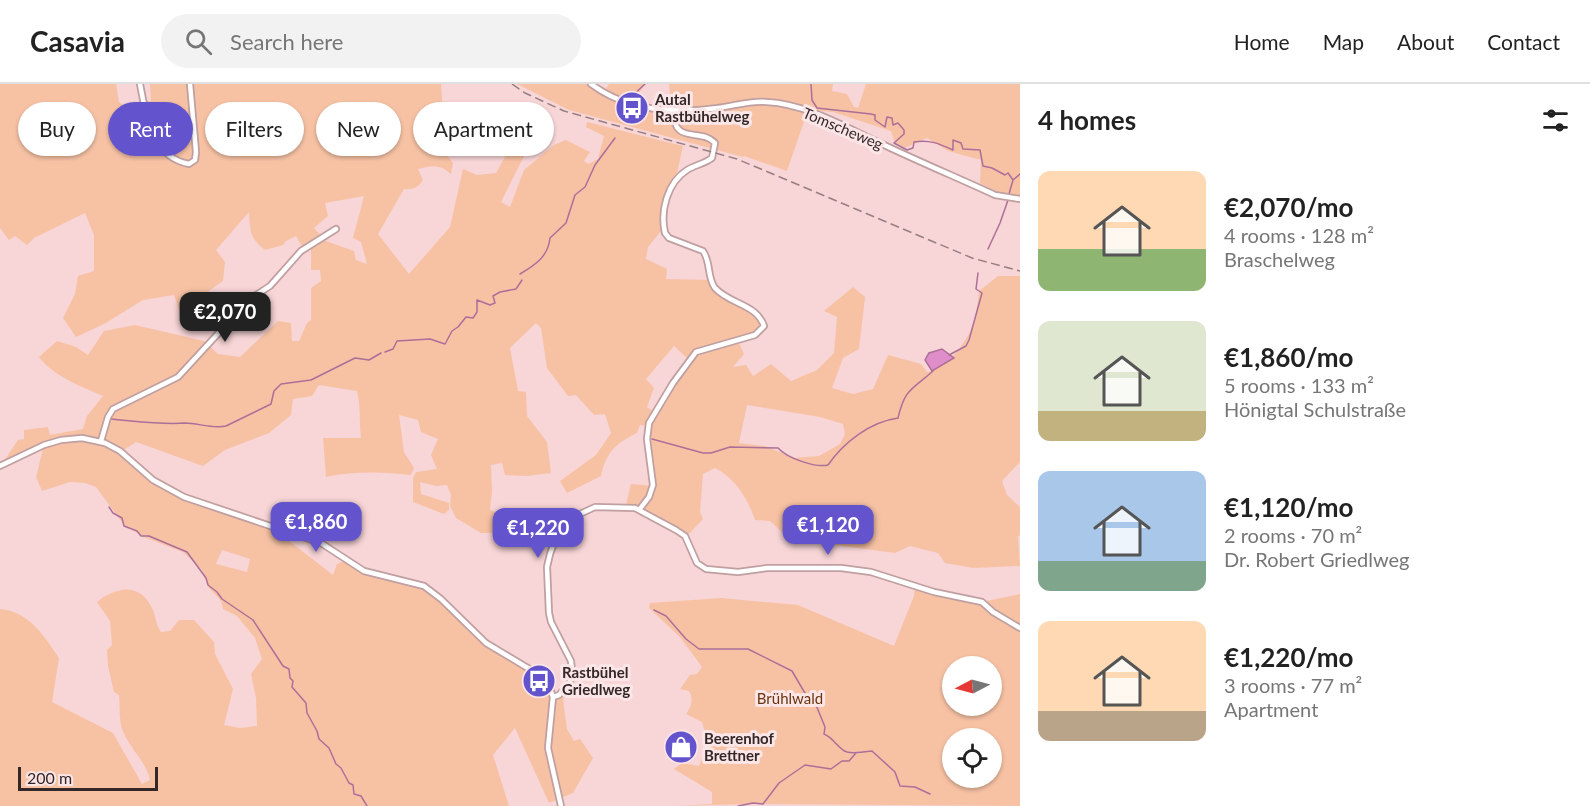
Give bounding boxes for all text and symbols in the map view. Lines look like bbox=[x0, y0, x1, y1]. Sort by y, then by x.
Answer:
search box bbox=[161, 14, 581, 68]
text: Casavia bbox=[30, 24, 125, 58]
icon: search bbox=[182, 25, 215, 58]
text: Search here bbox=[230, 28, 344, 55]
text: Home bbox=[1234, 29, 1290, 54]
text: Map bbox=[1323, 29, 1364, 54]
text: About bbox=[1397, 29, 1454, 54]
text: Contact bbox=[1487, 29, 1560, 54]
bus stop icon: Autal Rastbühelweg bbox=[614, 90, 650, 126]
place label: Autal Rastbühelweg bbox=[654, 90, 749, 125]
chip: Buy bbox=[18, 102, 96, 156]
chip: Rent bbox=[108, 102, 193, 156]
chip: Filters bbox=[205, 102, 304, 156]
chip: New bbox=[316, 102, 401, 156]
chip: Apartment bbox=[413, 102, 554, 156]
street label: Tomscheweg bbox=[800, 103, 886, 153]
text: 4 homes bbox=[1038, 104, 1136, 136]
icon: filters bbox=[1539, 104, 1572, 137]
text: €2,070/mo bbox=[1224, 191, 1354, 223]
icon: home bbox=[1086, 195, 1158, 267]
text: 4 rooms · 128 m² bbox=[1224, 223, 1374, 247]
text: Braschelweg bbox=[1224, 247, 1335, 271]
pin: €2,070 bbox=[176, 292, 274, 343]
text: €2,070 bbox=[194, 299, 256, 323]
text: €1,860/mo bbox=[1224, 341, 1354, 373]
icon: home bbox=[1086, 345, 1158, 417]
text: 5 rooms · 133 m² bbox=[1224, 373, 1374, 397]
text: Hönigtal Schulstraße bbox=[1224, 397, 1406, 421]
text: €1,120/mo bbox=[1224, 491, 1354, 523]
icon: home bbox=[1086, 495, 1158, 567]
pin: €1,860 bbox=[267, 502, 365, 553]
pin: €1,120 bbox=[779, 505, 877, 556]
pin: €1,220 bbox=[489, 508, 587, 559]
text: €1,860 bbox=[285, 509, 347, 533]
text: €1,120 bbox=[797, 512, 859, 536]
text: €1,220 bbox=[507, 515, 569, 539]
text: 2 rooms · 70 m² bbox=[1224, 523, 1362, 547]
text: Dr. Robert Griedlweg bbox=[1224, 547, 1409, 571]
text: €1,220/mo bbox=[1224, 641, 1354, 673]
icon: home bbox=[1086, 645, 1158, 717]
north arrow bbox=[942, 656, 1002, 716]
map controls bbox=[942, 656, 1002, 788]
bus stop icon: Rastbühel Griedlweg bbox=[521, 663, 557, 699]
place label: Rastbühel Griedlweg bbox=[562, 663, 630, 698]
text: 3 rooms · 77 m² bbox=[1224, 673, 1362, 697]
park label: Brühlwald bbox=[757, 689, 823, 707]
text: Apartment bbox=[1224, 697, 1318, 721]
button: locate bbox=[942, 728, 1002, 788]
shop icon: Beerenhof Brettner bbox=[663, 729, 699, 765]
place label: Beerenhof Brettner bbox=[704, 729, 775, 764]
scale bar bbox=[18, 764, 158, 792]
text: 200 m bbox=[27, 768, 72, 787]

